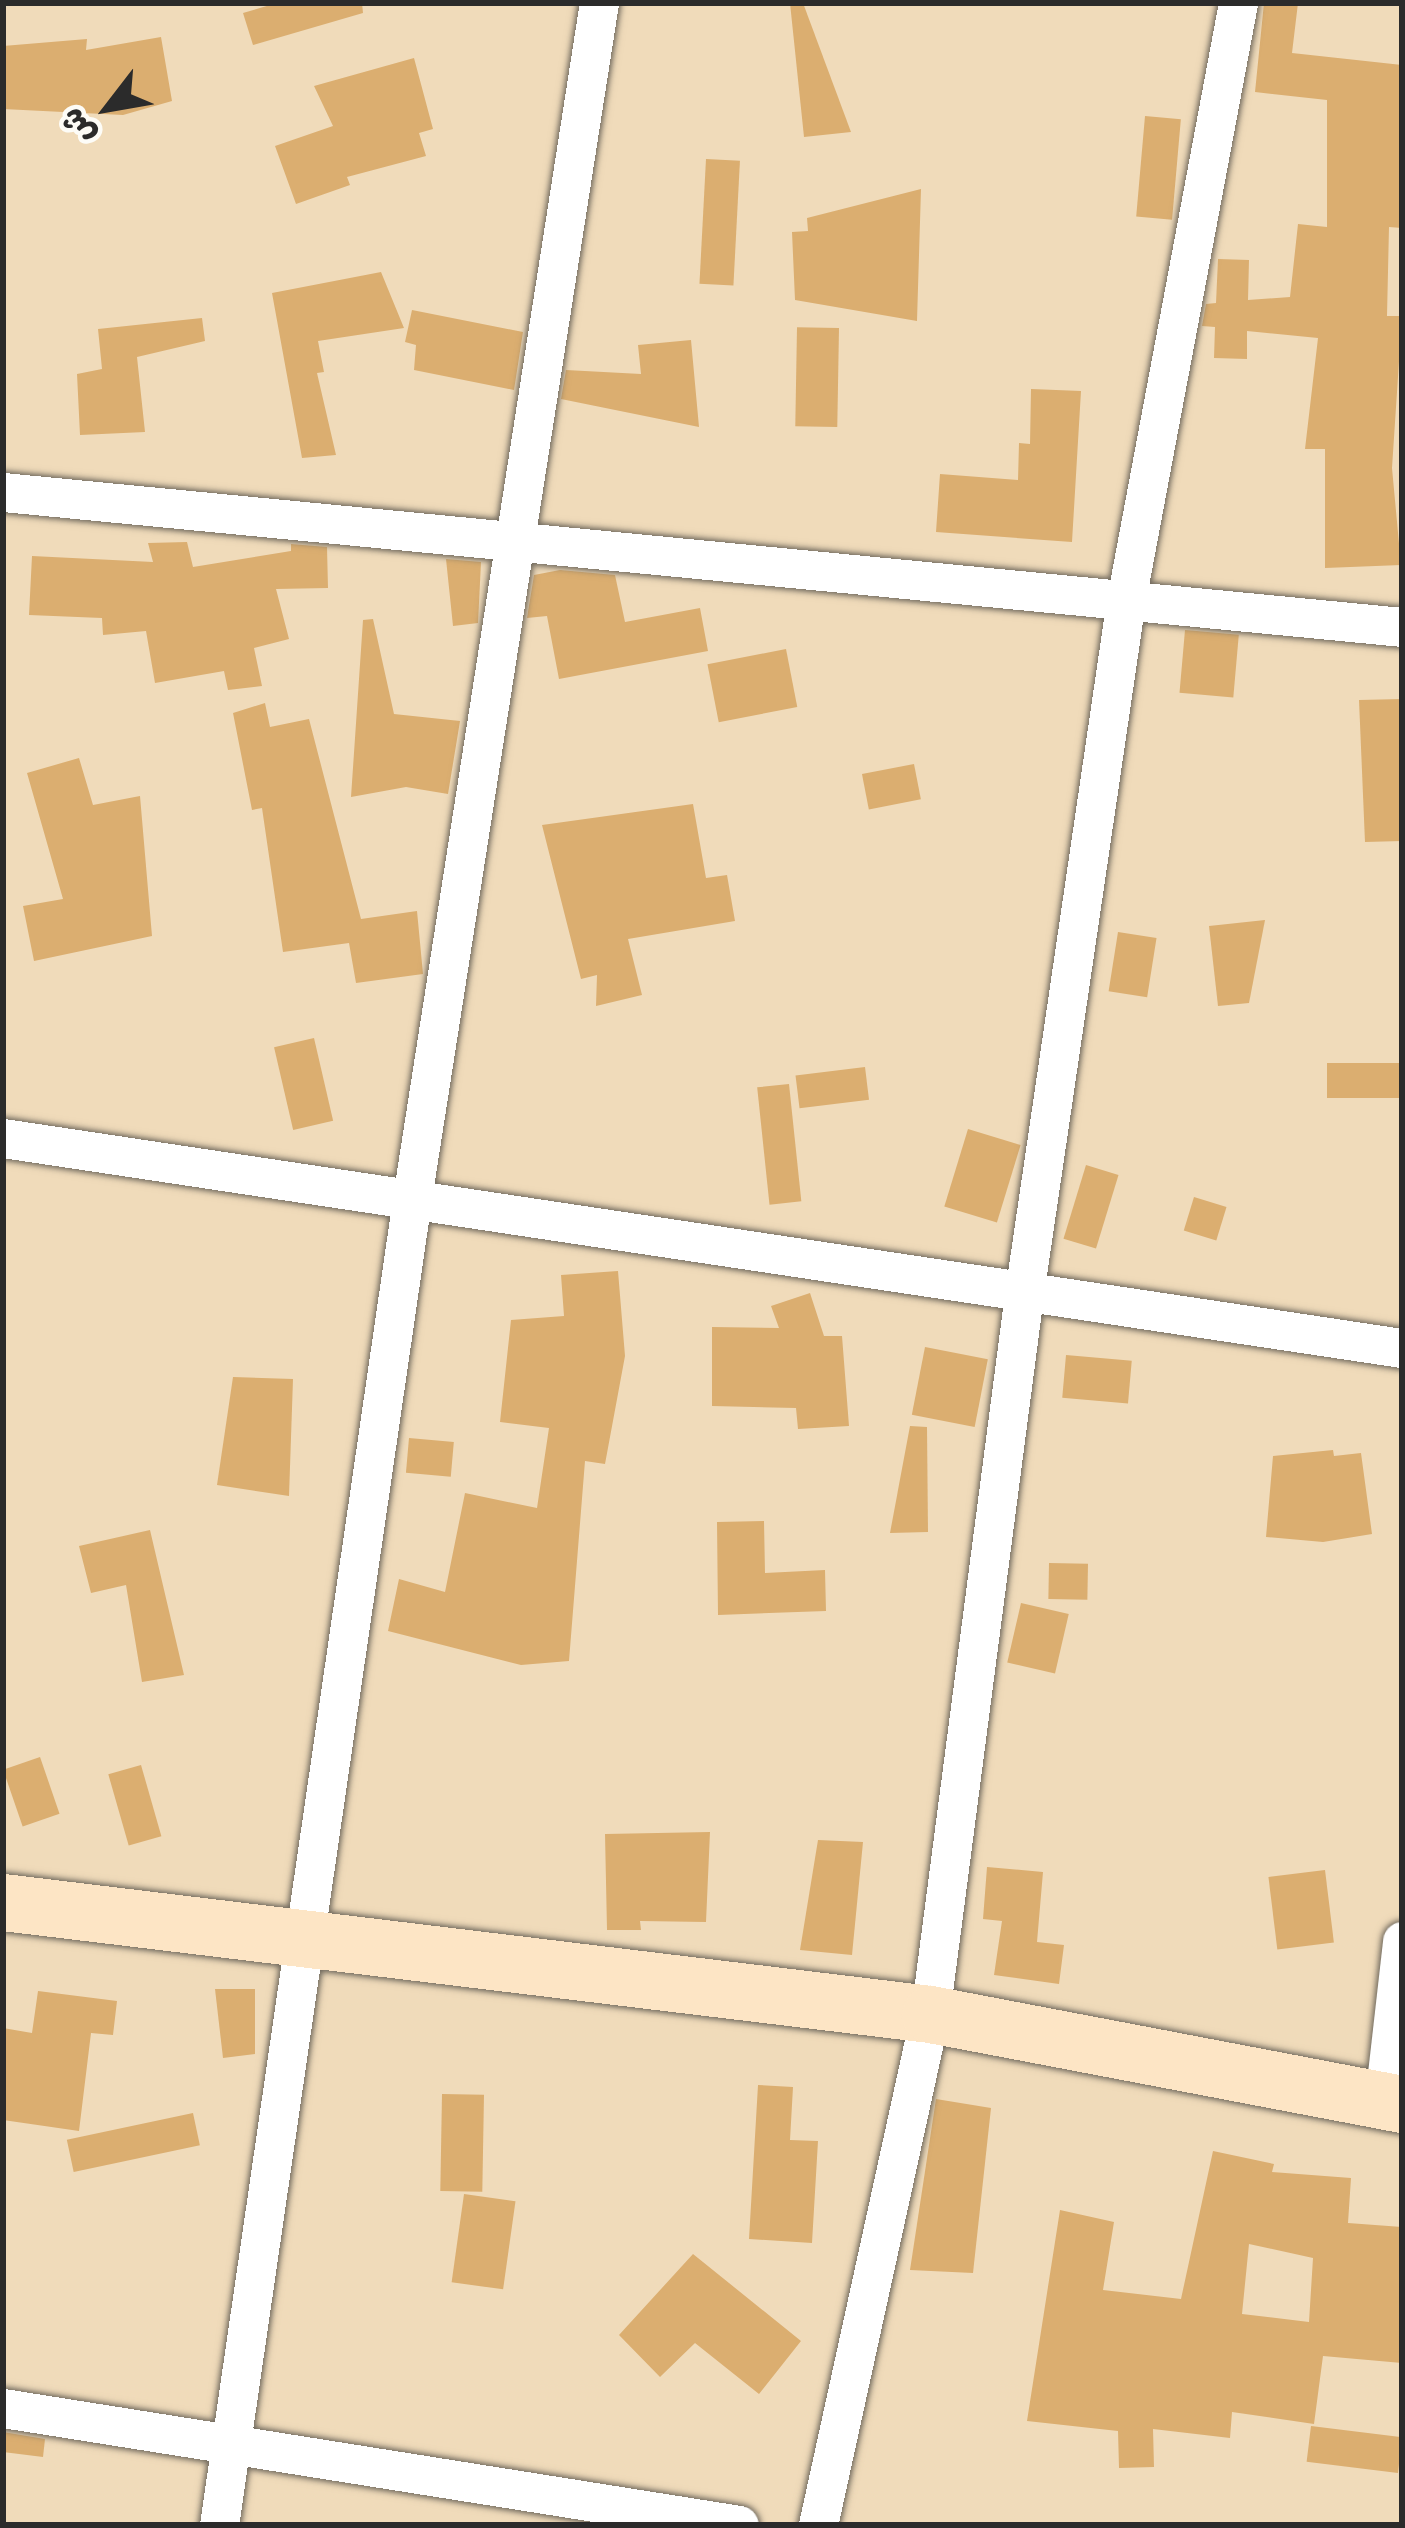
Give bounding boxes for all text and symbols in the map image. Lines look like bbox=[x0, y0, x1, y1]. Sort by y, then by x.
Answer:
north arrow bbox=[48, 48, 168, 168]
text: ش bbox=[52, 101, 103, 152]

